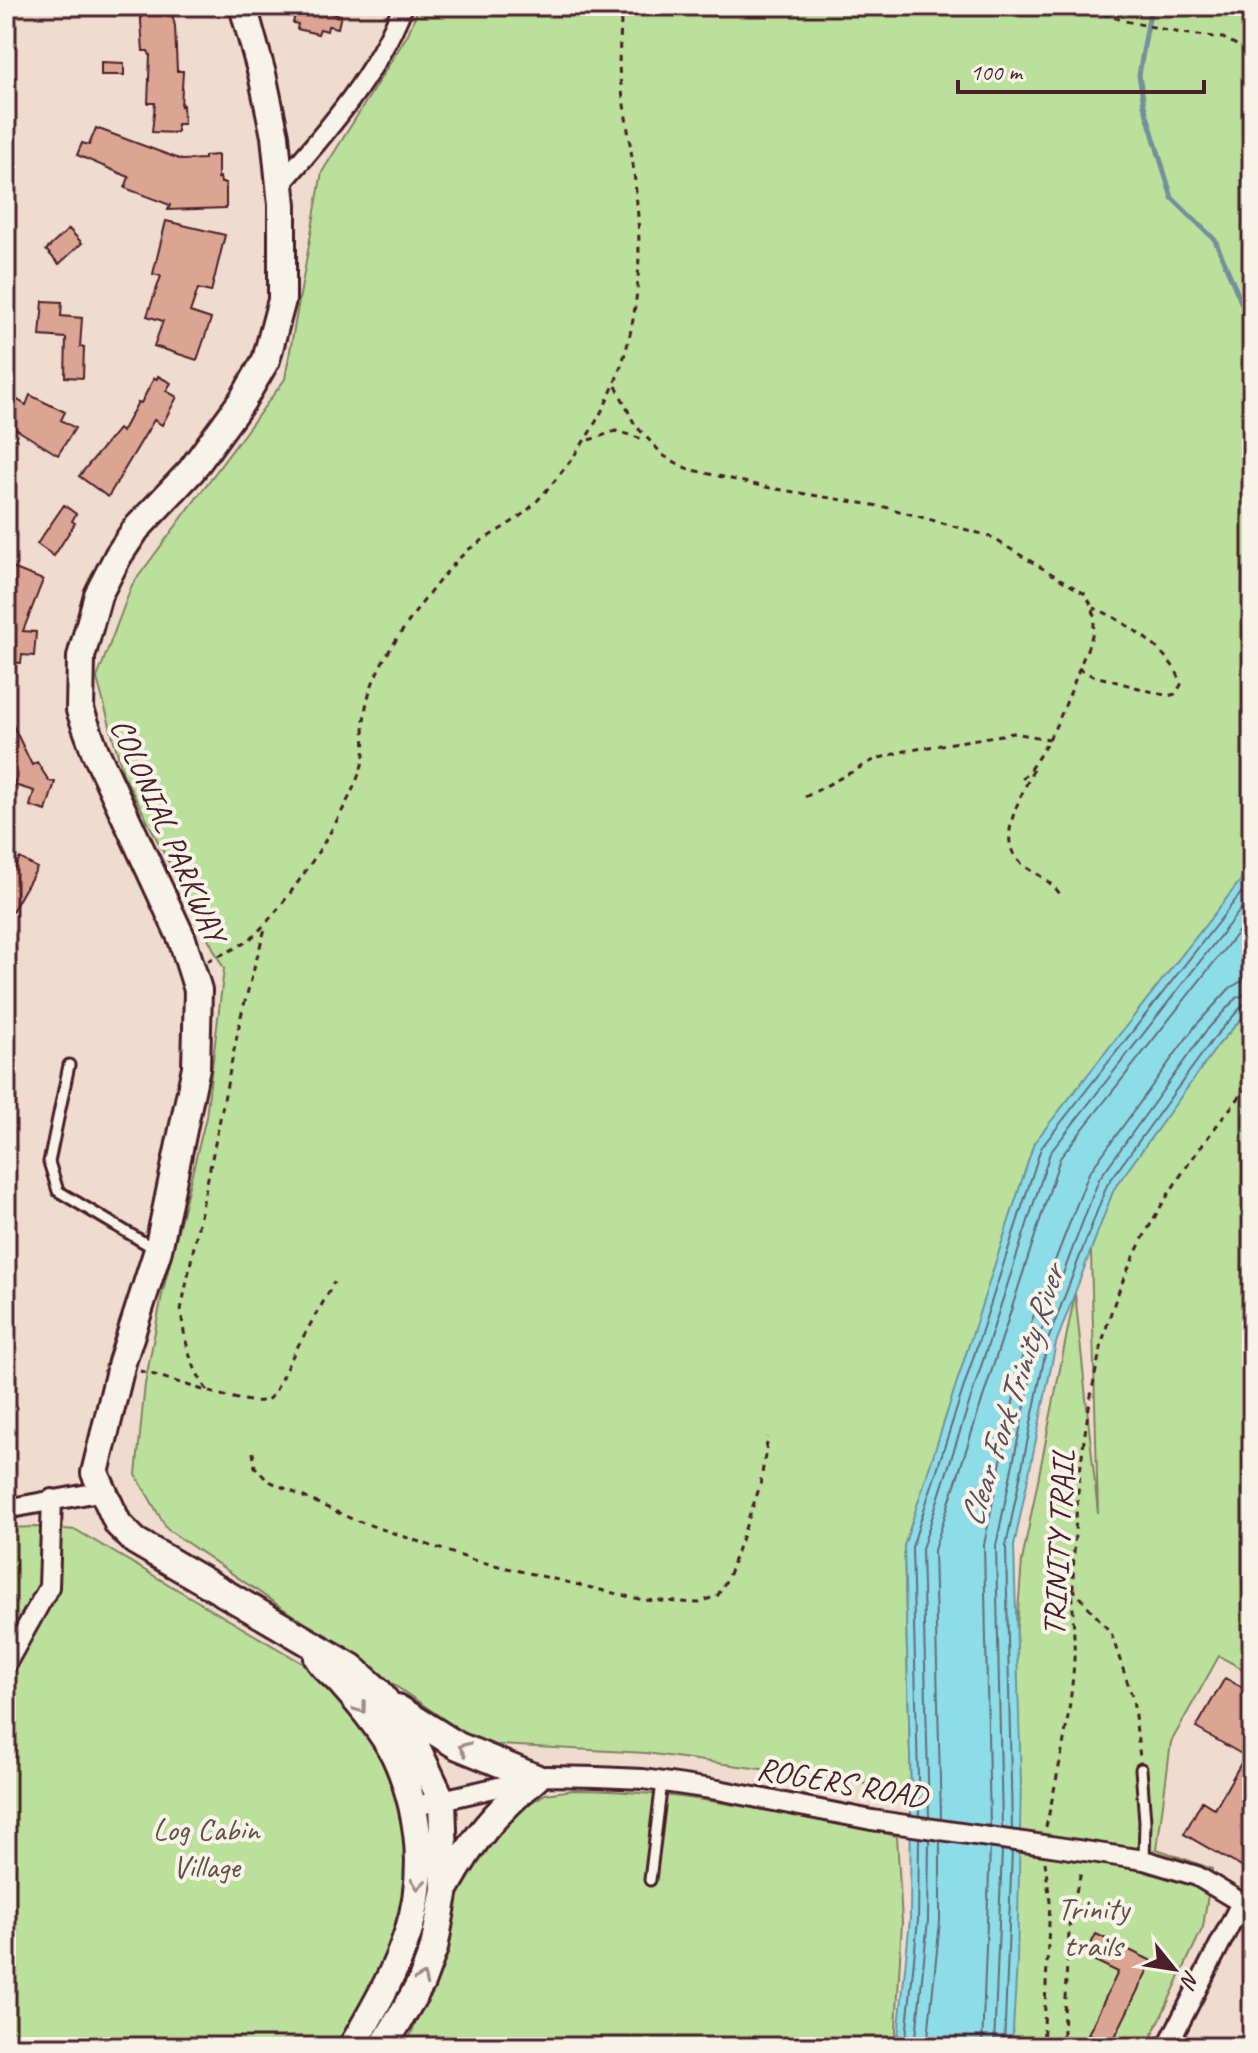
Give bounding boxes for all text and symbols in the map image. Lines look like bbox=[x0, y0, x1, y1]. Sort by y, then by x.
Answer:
scale bar bbox=[958, 44, 1204, 94]
text: 100 m bbox=[970, 57, 1024, 87]
street label: COLONIAL PARKWAY bbox=[101, 712, 238, 952]
water label: Clear Fork Trinity River bbox=[949, 1255, 1075, 1531]
street label: TRINITY TRAIL bbox=[1033, 1448, 1084, 1637]
one-way arrow bbox=[352, 1699, 366, 1714]
one-way arrow bbox=[458, 1741, 472, 1757]
street label: ROGERS ROAD bbox=[754, 1747, 932, 1818]
park label: Log Cabin Village bbox=[153, 1809, 261, 1887]
one-way arrow bbox=[409, 1878, 426, 1891]
park label: Trinity trails bbox=[1057, 1888, 1132, 1966]
north arrow bbox=[1134, 1929, 1214, 2009]
text: N bbox=[1173, 1966, 1206, 1994]
one-way arrow bbox=[412, 1973, 428, 1987]

